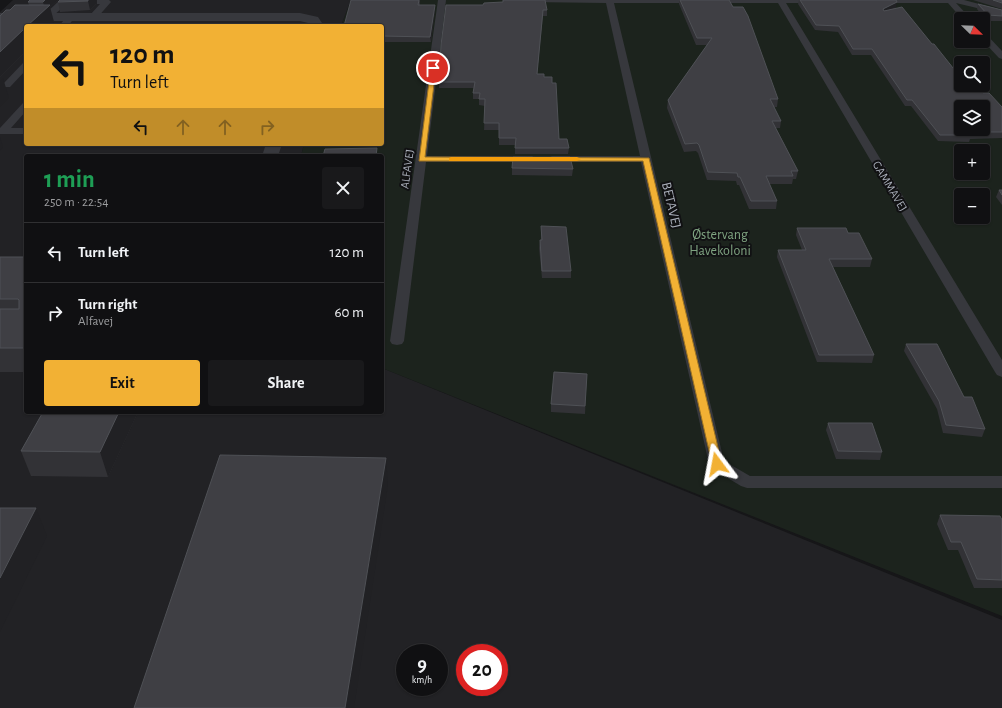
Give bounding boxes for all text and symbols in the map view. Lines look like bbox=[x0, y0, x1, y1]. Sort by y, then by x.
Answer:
north arrow bbox=[954, 12, 990, 48]
map controls bbox=[954, 12, 990, 224]
icon: left bbox=[44, 40, 96, 92]
text: 120 m bbox=[110, 41, 175, 69]
pin bbox=[416, 51, 450, 85]
button: search bbox=[954, 56, 990, 92]
icon: arrive bbox=[422, 57, 444, 79]
text: Turn left bbox=[110, 74, 169, 92]
button: layers bbox=[954, 100, 990, 136]
icon: left bbox=[130, 116, 152, 138]
icon: ahead bbox=[172, 116, 194, 138]
icon: ahead bbox=[214, 116, 236, 138]
icon: right bbox=[256, 116, 278, 138]
button: + bbox=[954, 144, 990, 180]
street label: ALFAVEJ bbox=[398, 148, 416, 190]
street label: GAMMAVEJ bbox=[870, 159, 910, 213]
button: close bbox=[322, 167, 364, 209]
text: 1 min bbox=[44, 168, 95, 192]
street label: BETAVEJ bbox=[659, 181, 683, 230]
button: − bbox=[954, 188, 990, 224]
text: 250 m · 22:54 bbox=[44, 196, 109, 209]
park label: Østervang Havekoloni bbox=[689, 227, 751, 258]
icon: left bbox=[44, 242, 66, 264]
text: Turn left bbox=[78, 245, 129, 260]
text: 120 m bbox=[330, 245, 364, 260]
text: Turn right bbox=[78, 297, 137, 312]
icon: right bbox=[44, 302, 66, 324]
text: 60 m bbox=[335, 305, 364, 320]
text: Alfavej bbox=[78, 315, 113, 328]
button: Exit bbox=[44, 360, 200, 406]
button: Share bbox=[208, 360, 364, 406]
position arrow bbox=[696, 443, 738, 485]
speed limit sign: 20 bbox=[456, 644, 508, 696]
text: 9 bbox=[417, 655, 427, 675]
text: km/h bbox=[412, 675, 432, 685]

